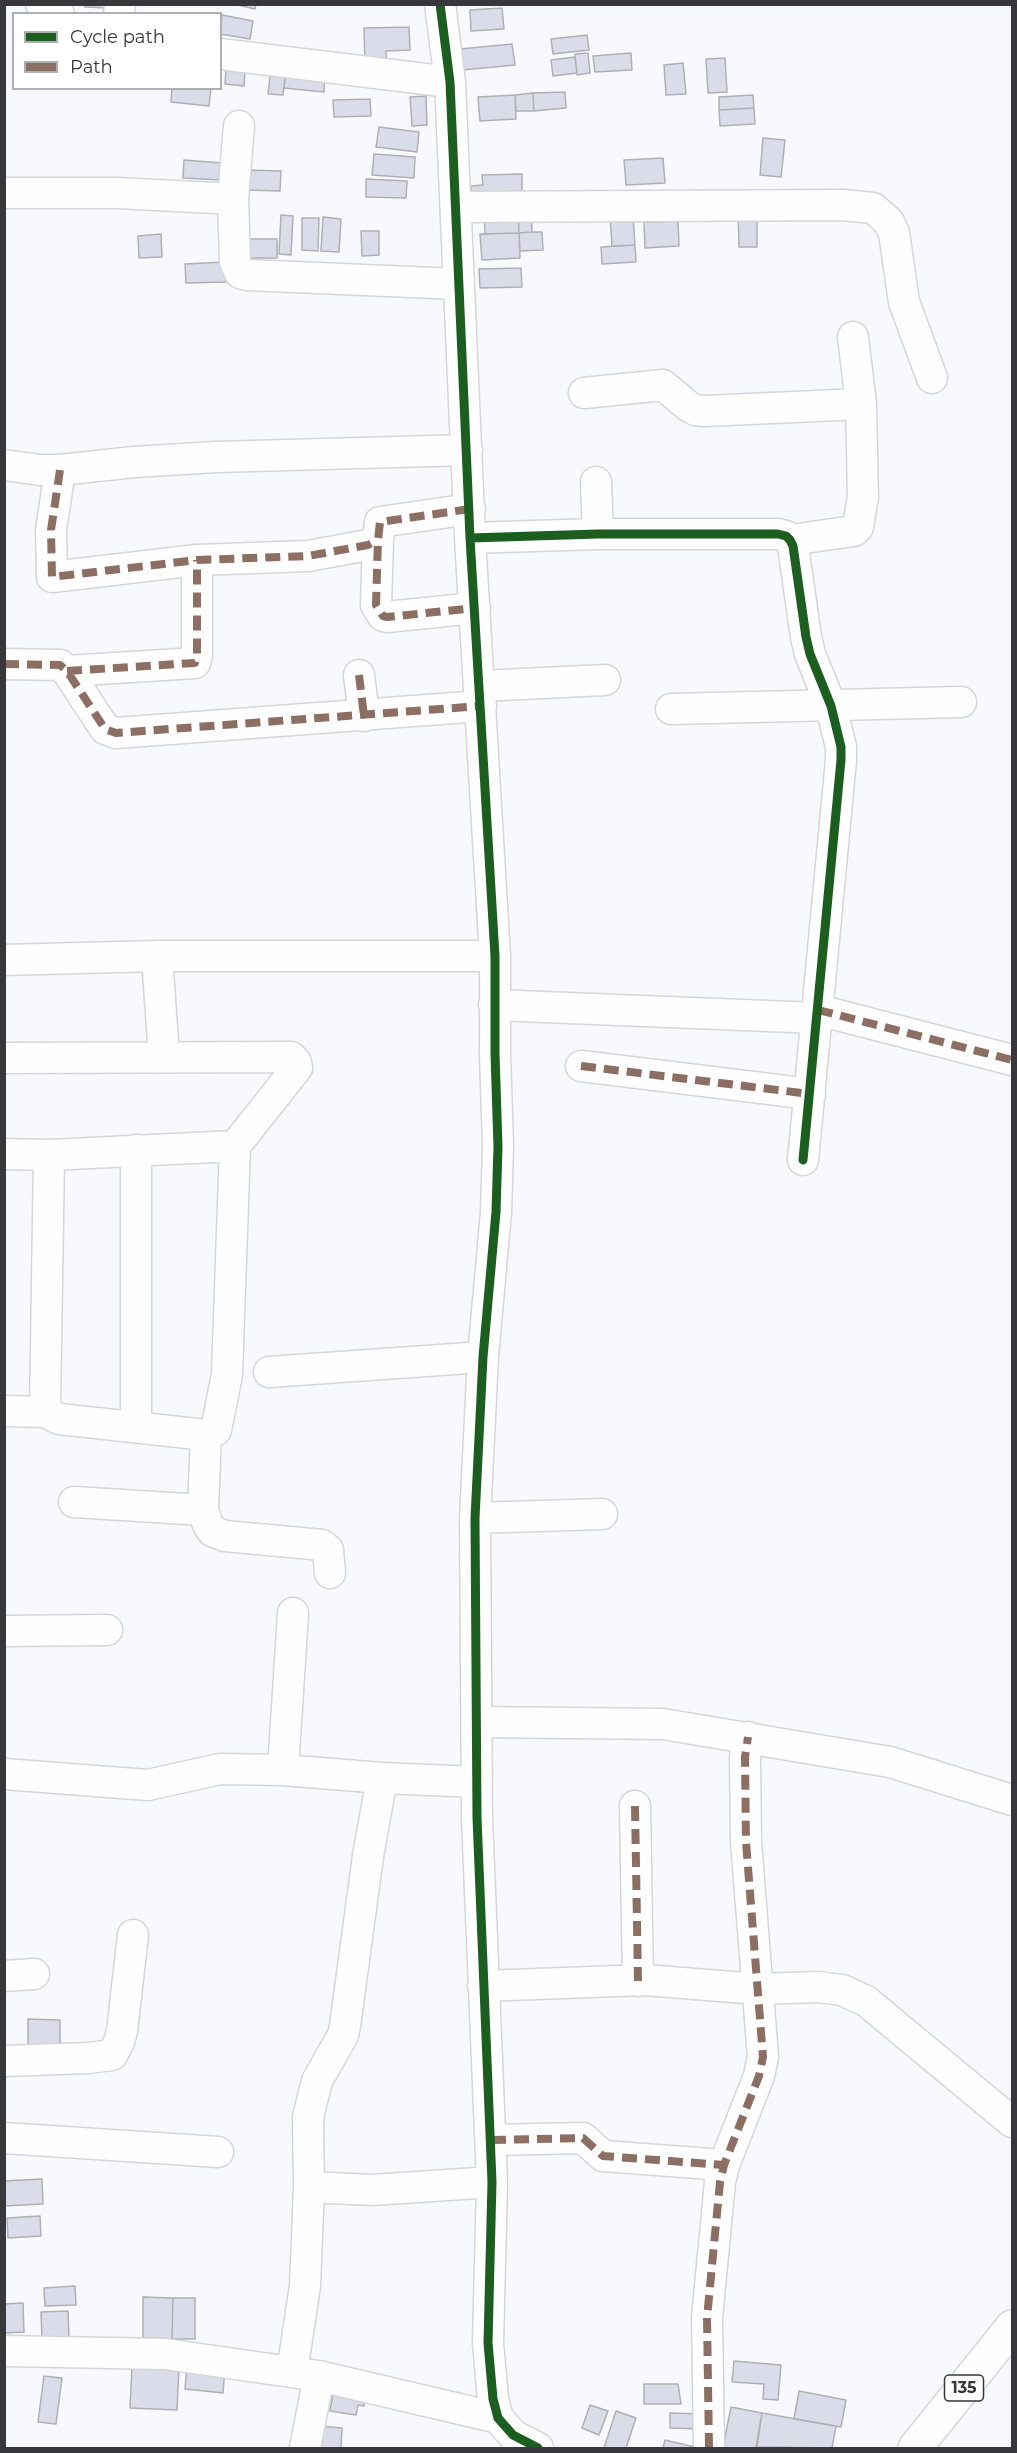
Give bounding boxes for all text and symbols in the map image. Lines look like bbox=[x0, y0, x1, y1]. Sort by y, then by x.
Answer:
legend bbox=[12, 12, 222, 90]
text: Cycle path bbox=[70, 26, 165, 48]
text: Path bbox=[70, 56, 113, 78]
road number: 135 bbox=[944, 2375, 984, 2401]

